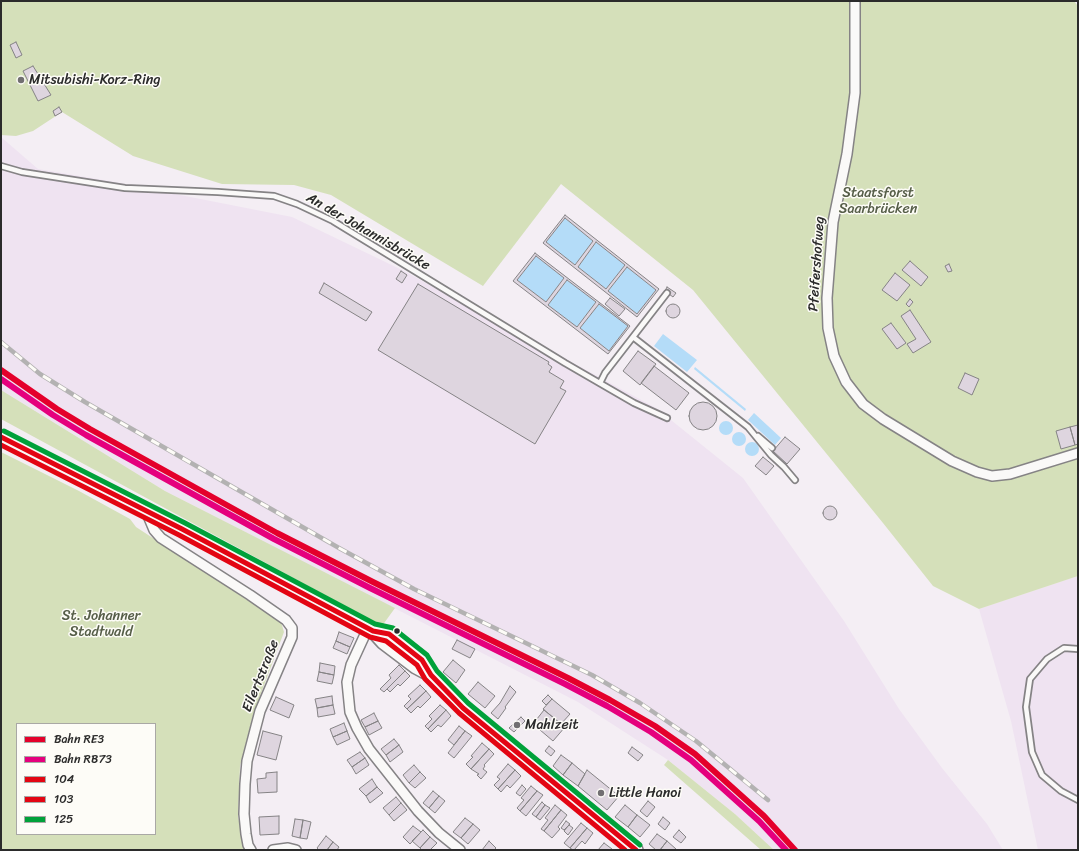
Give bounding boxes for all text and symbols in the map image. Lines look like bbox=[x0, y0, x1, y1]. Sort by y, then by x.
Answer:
place label: Mitsubishi-Korz-Ring bbox=[29, 72, 160, 88]
marker: Mitsubishi-Korz-Ring bbox=[16, 75, 26, 85]
park label: Staatsforst Saarbrücken bbox=[839, 185, 917, 218]
street label: An der Johannisbrücke bbox=[303, 190, 433, 274]
street label: Pfeifershofweg bbox=[805, 216, 829, 312]
park label: St. Johanner Stadtwald bbox=[62, 608, 140, 640]
unlabelled marker bbox=[392, 626, 402, 636]
street label: Eilertstraße bbox=[239, 637, 283, 715]
place label: Mahlzeit bbox=[525, 717, 579, 733]
marker: Mahlzeit bbox=[512, 720, 522, 730]
legend bbox=[16, 723, 156, 835]
text: Bahn RE3 bbox=[54, 728, 104, 750]
text: Bahn RB73 bbox=[54, 748, 112, 770]
text: 104 bbox=[54, 768, 74, 790]
place label: Little Hanoi bbox=[609, 785, 681, 801]
text: 103 bbox=[54, 788, 73, 810]
marker: Little Hanoi bbox=[596, 788, 606, 798]
text: 125 bbox=[54, 808, 73, 830]

